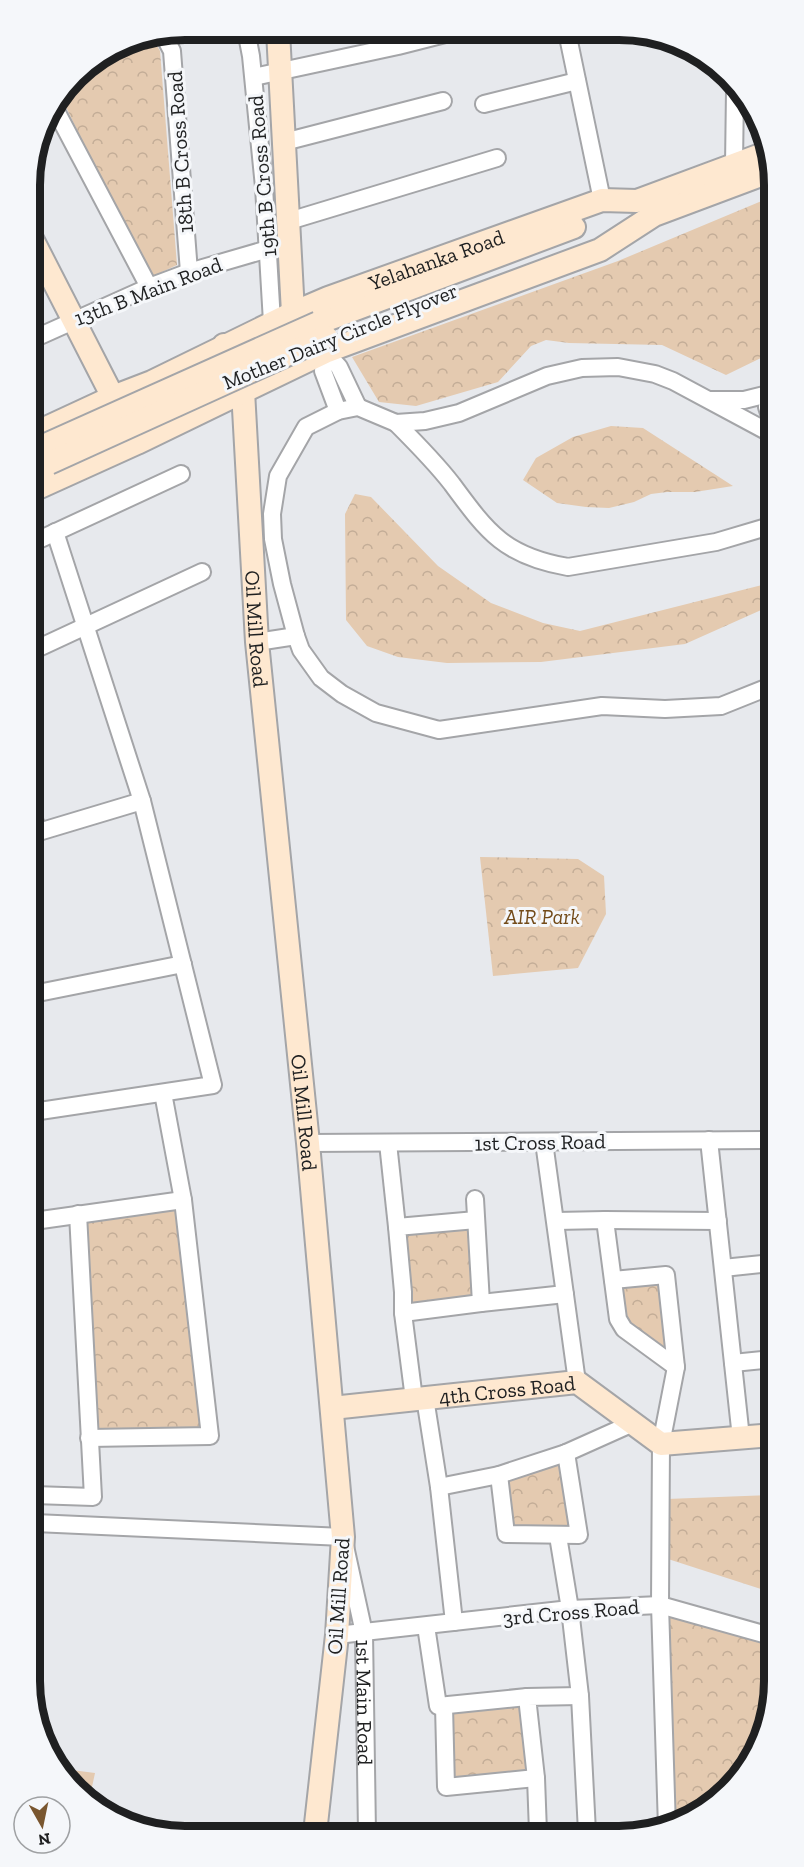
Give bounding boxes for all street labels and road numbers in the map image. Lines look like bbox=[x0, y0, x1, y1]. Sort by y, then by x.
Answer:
street label: 18th B Cross Road bbox=[162, 70, 198, 234]
street label: 19th B Cross Road bbox=[242, 94, 282, 258]
street label: Yelahanka Road bbox=[364, 224, 508, 295]
street label: 13th B Main Road bbox=[71, 251, 226, 331]
street label: Mother Dairy Circle Flyover bbox=[219, 277, 461, 395]
street label: Oil Mill Road bbox=[241, 570, 274, 689]
street label: Oil Mill Road bbox=[287, 1053, 323, 1172]
street label: 1st Cross Road bbox=[474, 1128, 606, 1156]
street label: 4th Cross Road bbox=[438, 1370, 577, 1409]
street label: Oil Mill Road bbox=[321, 1536, 355, 1655]
street label: 3rd Cross Road bbox=[502, 1594, 641, 1630]
street label: 1st Main Road bbox=[352, 1639, 378, 1766]

